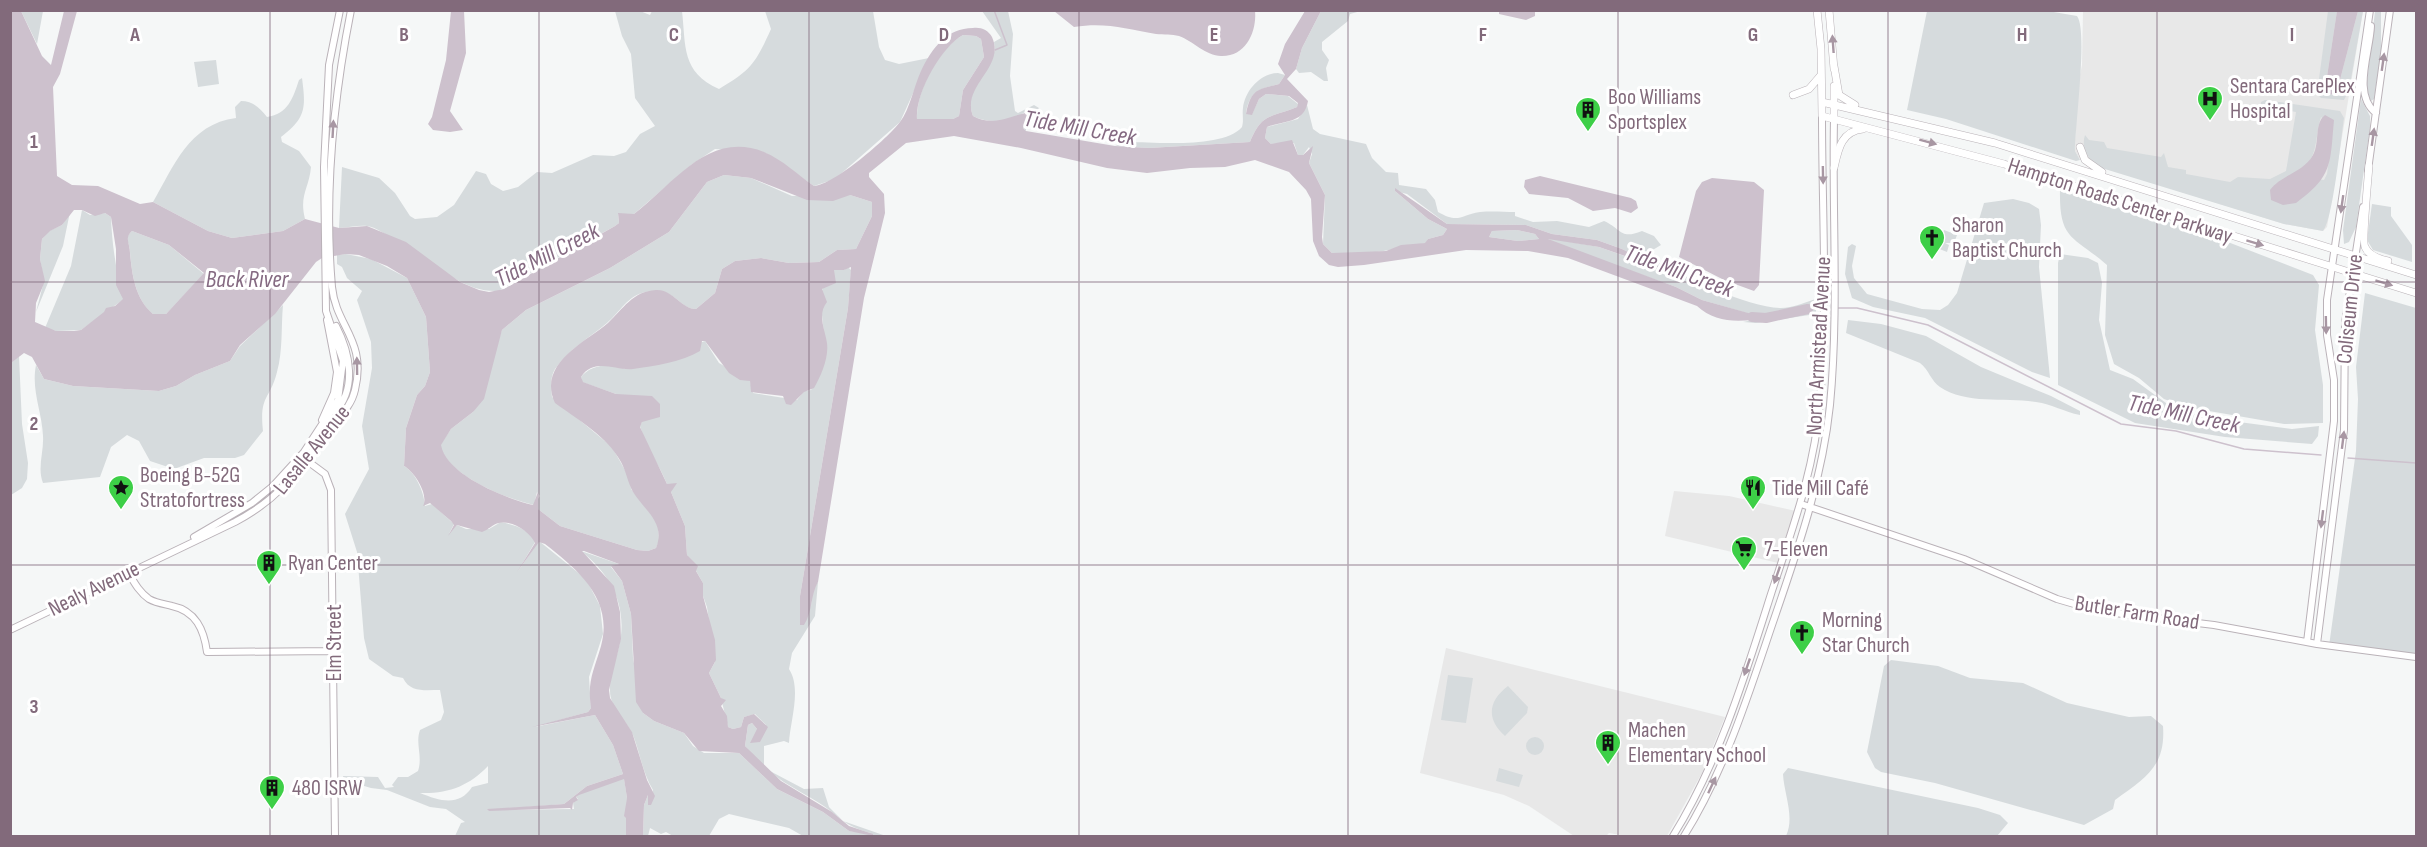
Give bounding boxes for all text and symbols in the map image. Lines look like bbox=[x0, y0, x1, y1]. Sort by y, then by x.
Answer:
text: A bbox=[129, 23, 140, 47]
text: B bbox=[399, 23, 409, 47]
text: C bbox=[669, 23, 679, 47]
text: D bbox=[939, 23, 949, 47]
text: E bbox=[1210, 23, 1218, 47]
text: F bbox=[1479, 23, 1487, 47]
text: G bbox=[1748, 23, 1758, 47]
text: H bbox=[2017, 23, 2027, 47]
text: I bbox=[2290, 23, 2294, 47]
one-way arrow bbox=[1828, 34, 1838, 53]
one-way arrow bbox=[2378, 52, 2388, 71]
place label: Sentara CarePlex Hospital bbox=[2230, 73, 2355, 125]
place label: Boo Williams Sportsplex bbox=[1608, 84, 1701, 136]
hospital icon: Sentara CarePlex Hospital bbox=[2195, 84, 2225, 122]
building icon: Boo Williams Sportsplex bbox=[1573, 95, 1603, 133]
water label: Tide Mill Creek bbox=[1022, 104, 1139, 152]
one-way arrow bbox=[328, 120, 337, 139]
one-way arrow bbox=[2368, 127, 2377, 146]
text: 1 bbox=[30, 130, 38, 154]
one-way arrow bbox=[1919, 138, 1937, 148]
street label: Hampton Roads Center Parkway bbox=[2004, 152, 2236, 250]
one-way arrow bbox=[1818, 165, 1827, 184]
one-way arrow bbox=[2338, 194, 2347, 213]
place label: Sharon Baptist Church bbox=[1952, 212, 2062, 264]
water label: Tide Mill Creek bbox=[490, 216, 605, 294]
church icon: Sharon Baptist Church bbox=[1917, 223, 1947, 261]
water label: Tide Mill Creek bbox=[1621, 238, 1738, 304]
one-way arrow bbox=[2246, 239, 2264, 249]
street label: Coliseum Drive bbox=[2331, 253, 2369, 365]
street label: North Armistead Avenue bbox=[1801, 256, 1837, 436]
water label: Back River bbox=[206, 265, 289, 294]
one-way arrow bbox=[2375, 279, 2393, 288]
one-way arrow bbox=[2322, 316, 2331, 335]
one-way arrow bbox=[352, 356, 362, 375]
water label: Tide Mill Creek bbox=[2126, 388, 2243, 440]
street label: Lasalle Avenue bbox=[268, 400, 356, 500]
text: 2 bbox=[30, 412, 38, 436]
one-way arrow bbox=[2338, 430, 2347, 449]
place label: Boeing B-52G Stratofortress bbox=[140, 462, 245, 514]
place icon: Boeing B-52G Stratofortress bbox=[106, 473, 136, 511]
restaurant icon: Tide Mill Café bbox=[1738, 473, 1768, 511]
place label: Tide Mill Café bbox=[1772, 475, 1869, 502]
one-way arrow bbox=[2318, 509, 2327, 528]
supermarket icon: 7-Eleven bbox=[1729, 534, 1759, 572]
place label: 7-Eleven bbox=[1764, 536, 1828, 563]
building icon: Ryan Center bbox=[254, 548, 284, 586]
place label: Ryan Center bbox=[288, 550, 378, 577]
street label: Nealy Avenue bbox=[44, 555, 144, 623]
one-way arrow bbox=[1772, 566, 1782, 584]
street label: Butler Farm Road bbox=[2073, 590, 2201, 636]
street label: Elm Street bbox=[321, 604, 348, 682]
place label: Morning Star Church bbox=[1822, 607, 1910, 659]
church icon: Morning Star Church bbox=[1787, 618, 1817, 656]
one-way arrow bbox=[1742, 658, 1751, 676]
text: 3 bbox=[30, 695, 39, 719]
place label: Machen Elementary School bbox=[1628, 717, 1766, 769]
building icon: Machen Elementary School bbox=[1593, 728, 1623, 766]
building icon: 480 ISRW bbox=[257, 773, 287, 811]
place label: 480 ISRW bbox=[292, 775, 362, 802]
one-way arrow bbox=[1707, 776, 1716, 793]

